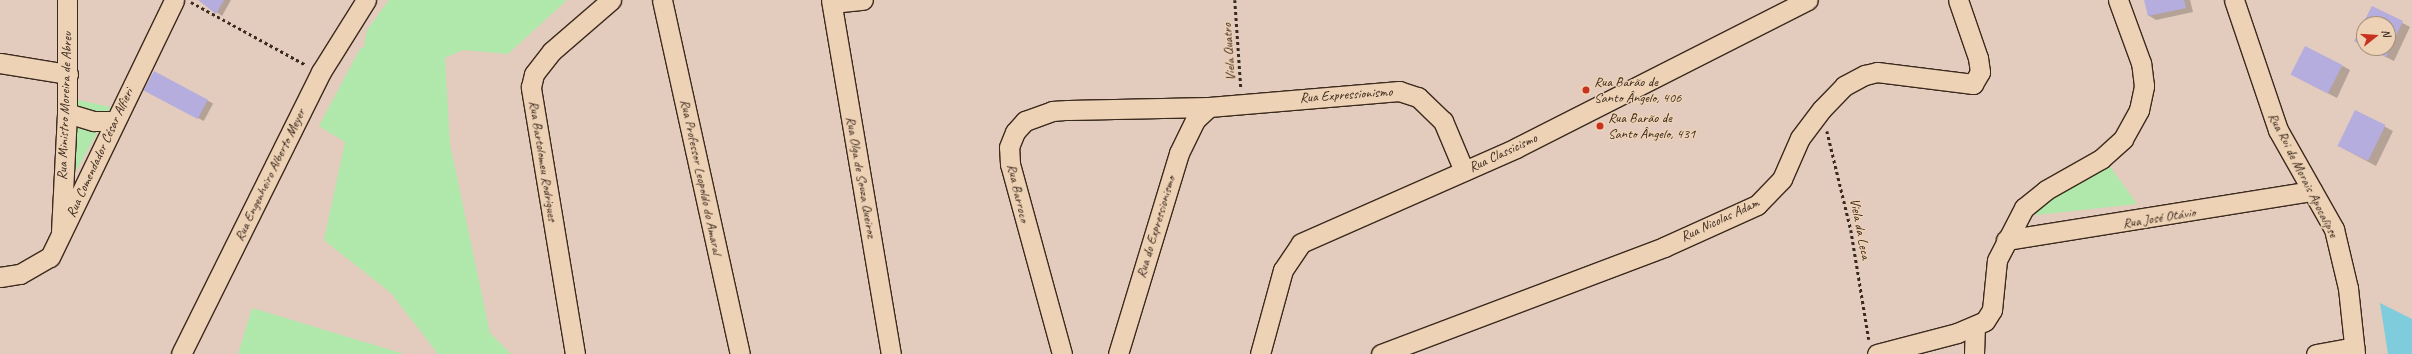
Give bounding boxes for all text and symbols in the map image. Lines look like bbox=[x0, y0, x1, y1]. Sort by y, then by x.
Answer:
north arrow bbox=[2356, 16, 2396, 56]
street label: Viela Quatro bbox=[1219, 23, 1239, 81]
text: N bbox=[2379, 27, 2394, 38]
street label: Rua Ministro Moreira de Abreu bbox=[54, 31, 76, 181]
place label: Rua Barão de Santo Ângelo, 406 bbox=[1594, 74, 1681, 106]
street label: Rua Expressionismo bbox=[1299, 83, 1393, 107]
marker: Rua Barão de Santo Ângelo, 406 bbox=[1581, 85, 1591, 95]
street label: Rua Comendador César Alfieri bbox=[63, 86, 137, 220]
street label: Rua Professor Leopoldo do Amaral bbox=[676, 97, 726, 257]
street label: Rua Bartolomeu Rodrigues bbox=[525, 99, 561, 223]
street label: Rua Engenheiro Alberto Meyer bbox=[231, 106, 309, 244]
place label: Rua Barão de Santo Ângelo, 431 bbox=[1608, 110, 1695, 142]
street label: Rua Rui de Morais Apocalipse bbox=[2264, 110, 2342, 240]
street label: Rua Olga de Souza Queiroz bbox=[842, 115, 880, 239]
marker: Rua Barão de Santo Ângelo, 431 bbox=[1595, 121, 1605, 131]
street label: Rua Classicismo bbox=[1466, 130, 1540, 176]
street label: Rua Barroco bbox=[1003, 162, 1033, 224]
street label: Rua do Expressionismo bbox=[1132, 174, 1180, 280]
street label: Rua Nicolas Adam bbox=[1677, 194, 1763, 246]
street label: Viela da Leca bbox=[1846, 197, 1874, 261]
street label: Rua José Otávio bbox=[2121, 204, 2197, 232]

